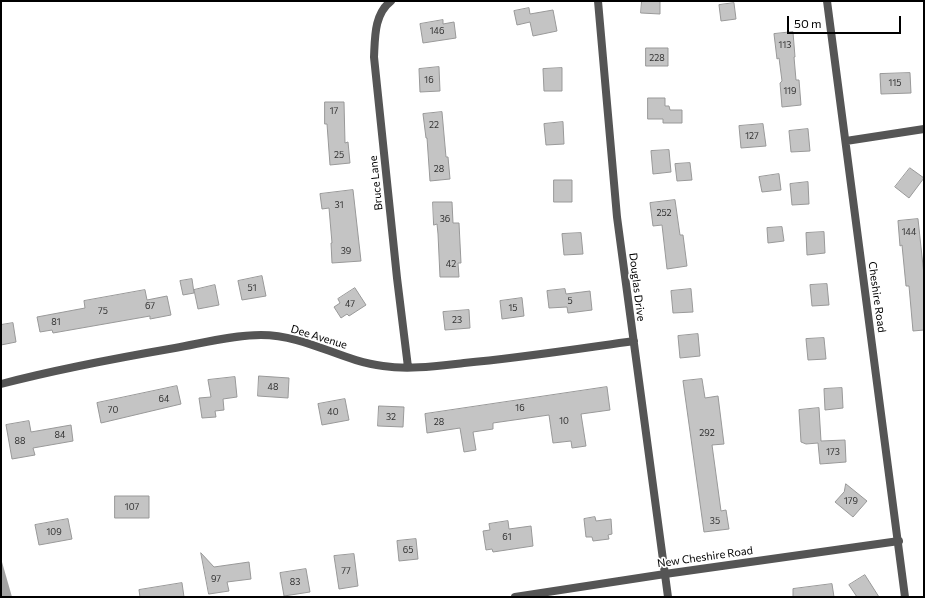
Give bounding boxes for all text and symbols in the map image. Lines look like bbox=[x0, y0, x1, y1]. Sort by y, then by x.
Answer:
scale bar bbox=[789, 8, 903, 34]
text: 50 m bbox=[794, 16, 822, 30]
house number: 146 bbox=[430, 26, 444, 36]
house number: 113 bbox=[779, 40, 791, 50]
house number: 228 bbox=[649, 53, 665, 63]
house number: 16 bbox=[424, 75, 434, 85]
house number: 115 bbox=[889, 78, 901, 88]
house number: 119 bbox=[783, 86, 797, 96]
house number: 17 bbox=[330, 106, 338, 116]
house number: 22 bbox=[429, 120, 439, 130]
house number: 127 bbox=[745, 131, 759, 141]
house number: 25 bbox=[334, 150, 344, 160]
street label: Bruce Lane bbox=[367, 155, 385, 211]
house number: 28 bbox=[434, 164, 444, 174]
house number: 31 bbox=[335, 200, 343, 210]
house number: 252 bbox=[656, 208, 672, 218]
house number: 36 bbox=[440, 214, 450, 224]
house number: 144 bbox=[902, 227, 916, 237]
house number: 39 bbox=[341, 246, 351, 256]
street label: Douglas Drive bbox=[626, 252, 648, 322]
house number: 42 bbox=[446, 259, 456, 269]
street label: Cheshire Road bbox=[865, 261, 889, 333]
house number: 51 bbox=[247, 283, 257, 293]
house number: 5 bbox=[567, 296, 573, 306]
house number: 47 bbox=[345, 299, 355, 309]
house number: 67 bbox=[145, 301, 155, 311]
house number: 15 bbox=[508, 303, 518, 313]
house number: 75 bbox=[98, 306, 108, 316]
house number: 23 bbox=[452, 315, 462, 325]
house number: 81 bbox=[51, 317, 61, 327]
street label: Dee Avenue bbox=[289, 322, 349, 352]
house number: 48 bbox=[268, 382, 278, 392]
house number: 64 bbox=[159, 394, 169, 404]
house number: 16 bbox=[515, 403, 525, 413]
house number: 70 bbox=[108, 405, 118, 415]
house number: 40 bbox=[327, 407, 339, 417]
house number: 32 bbox=[386, 412, 396, 422]
house number: 10 bbox=[559, 416, 569, 426]
house number: 28 bbox=[434, 417, 444, 427]
house number: 292 bbox=[699, 428, 715, 438]
house number: 84 bbox=[55, 430, 65, 440]
house number: 88 bbox=[15, 436, 25, 446]
house number: 173 bbox=[826, 447, 840, 457]
house number: 179 bbox=[844, 496, 858, 506]
house number: 107 bbox=[125, 502, 139, 512]
house number: 35 bbox=[710, 516, 720, 526]
house number: 109 bbox=[46, 527, 62, 537]
house number: 61 bbox=[502, 532, 512, 542]
street label: New Cheshire Road bbox=[656, 544, 754, 570]
house number: 65 bbox=[403, 545, 413, 555]
house number: 77 bbox=[341, 566, 351, 576]
house number: 97 bbox=[211, 574, 221, 584]
house number: 83 bbox=[290, 577, 300, 587]

